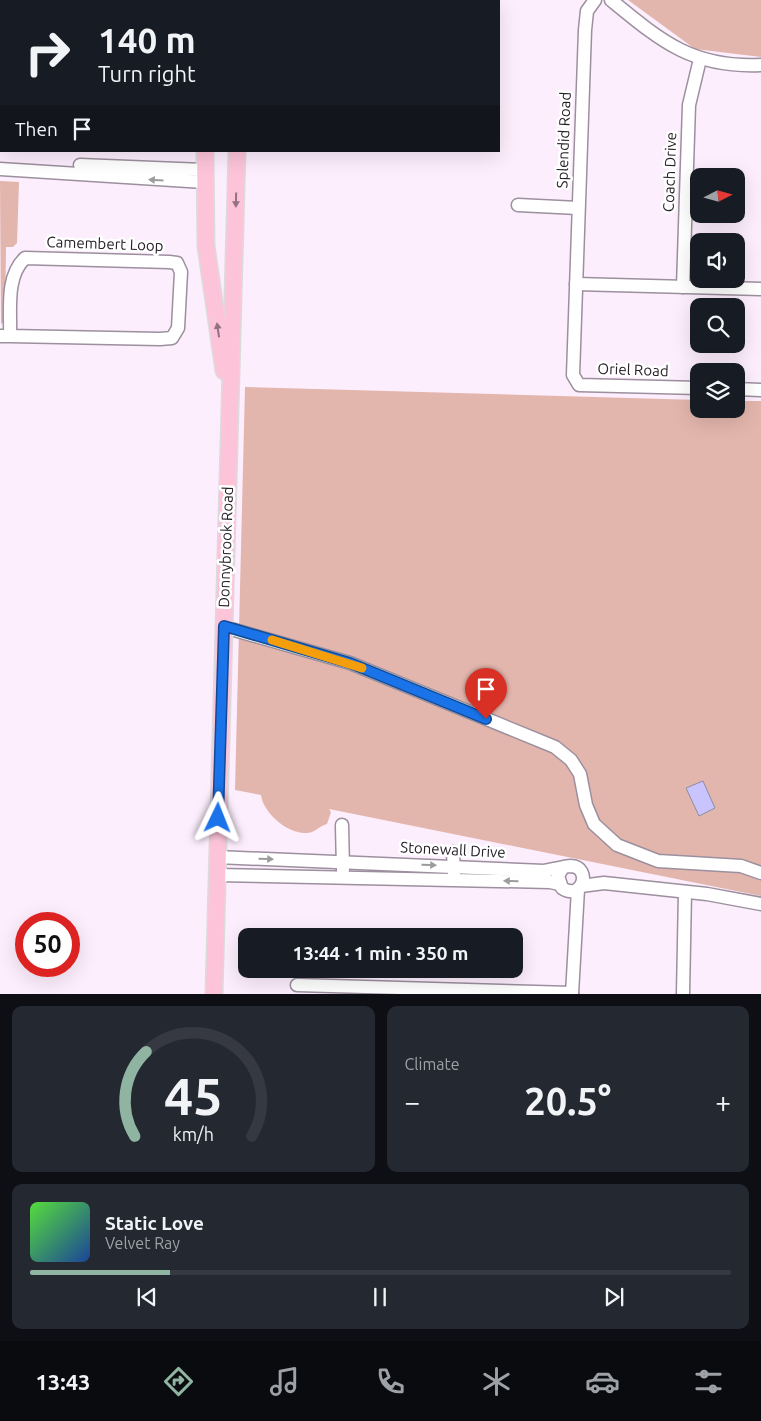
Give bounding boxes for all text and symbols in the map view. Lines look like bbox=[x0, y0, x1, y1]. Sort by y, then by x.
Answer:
icon: right bbox=[15, 20, 80, 85]
text: 140 m bbox=[98, 20, 196, 60]
text: Turn right bbox=[98, 61, 196, 86]
street label: Splendid Road bbox=[553, 91, 574, 189]
icon: arrive bbox=[68, 115, 96, 143]
text: Then bbox=[15, 118, 58, 140]
street label: Coach Drive bbox=[660, 132, 679, 212]
north arrow bbox=[690, 168, 745, 222]
map controls bbox=[690, 168, 745, 418]
one-way arrow bbox=[147, 175, 163, 183]
one-way arrow bbox=[231, 192, 239, 208]
street label: Camembert Loop bbox=[46, 233, 164, 254]
button: sound bbox=[690, 233, 745, 288]
button: search bbox=[690, 298, 745, 353]
one-way arrow bbox=[214, 322, 222, 338]
street label: Oriel Road bbox=[597, 360, 669, 379]
button: layers bbox=[690, 363, 745, 418]
street label: Donnybrook Road bbox=[215, 486, 236, 608]
pin bbox=[465, 668, 507, 719]
icon: arrive bbox=[472, 675, 500, 703]
position arrow bbox=[191, 791, 243, 843]
street label: Stonewall Drive bbox=[400, 838, 506, 861]
one-way arrow bbox=[258, 855, 274, 863]
one-way arrow bbox=[421, 861, 437, 869]
one-way arrow bbox=[503, 877, 519, 885]
speed limit sign: 50 bbox=[15, 912, 80, 977]
text: 13:44 · 1 min · 350 m bbox=[293, 942, 468, 964]
text: Climate bbox=[405, 1055, 460, 1073]
text: 45 bbox=[164, 1067, 223, 1125]
text: 20.5° bbox=[524, 1080, 611, 1122]
text: − bbox=[405, 1086, 420, 1117]
text: + bbox=[715, 1086, 731, 1117]
text: km/h bbox=[173, 1124, 214, 1144]
text: Static Love bbox=[105, 1212, 204, 1234]
text: Velvet Ray bbox=[105, 1234, 180, 1252]
icon: previous bbox=[133, 1283, 161, 1311]
icon: pause bbox=[366, 1283, 394, 1311]
icon: next bbox=[600, 1283, 628, 1311]
icon: directions bbox=[161, 1364, 196, 1399]
icon: music bbox=[267, 1364, 302, 1399]
icon: phone bbox=[373, 1364, 408, 1399]
icon: climate bbox=[479, 1364, 514, 1399]
icon: car bbox=[585, 1364, 620, 1399]
icon: filters bbox=[691, 1364, 726, 1399]
text: 13:43 bbox=[35, 1369, 90, 1394]

